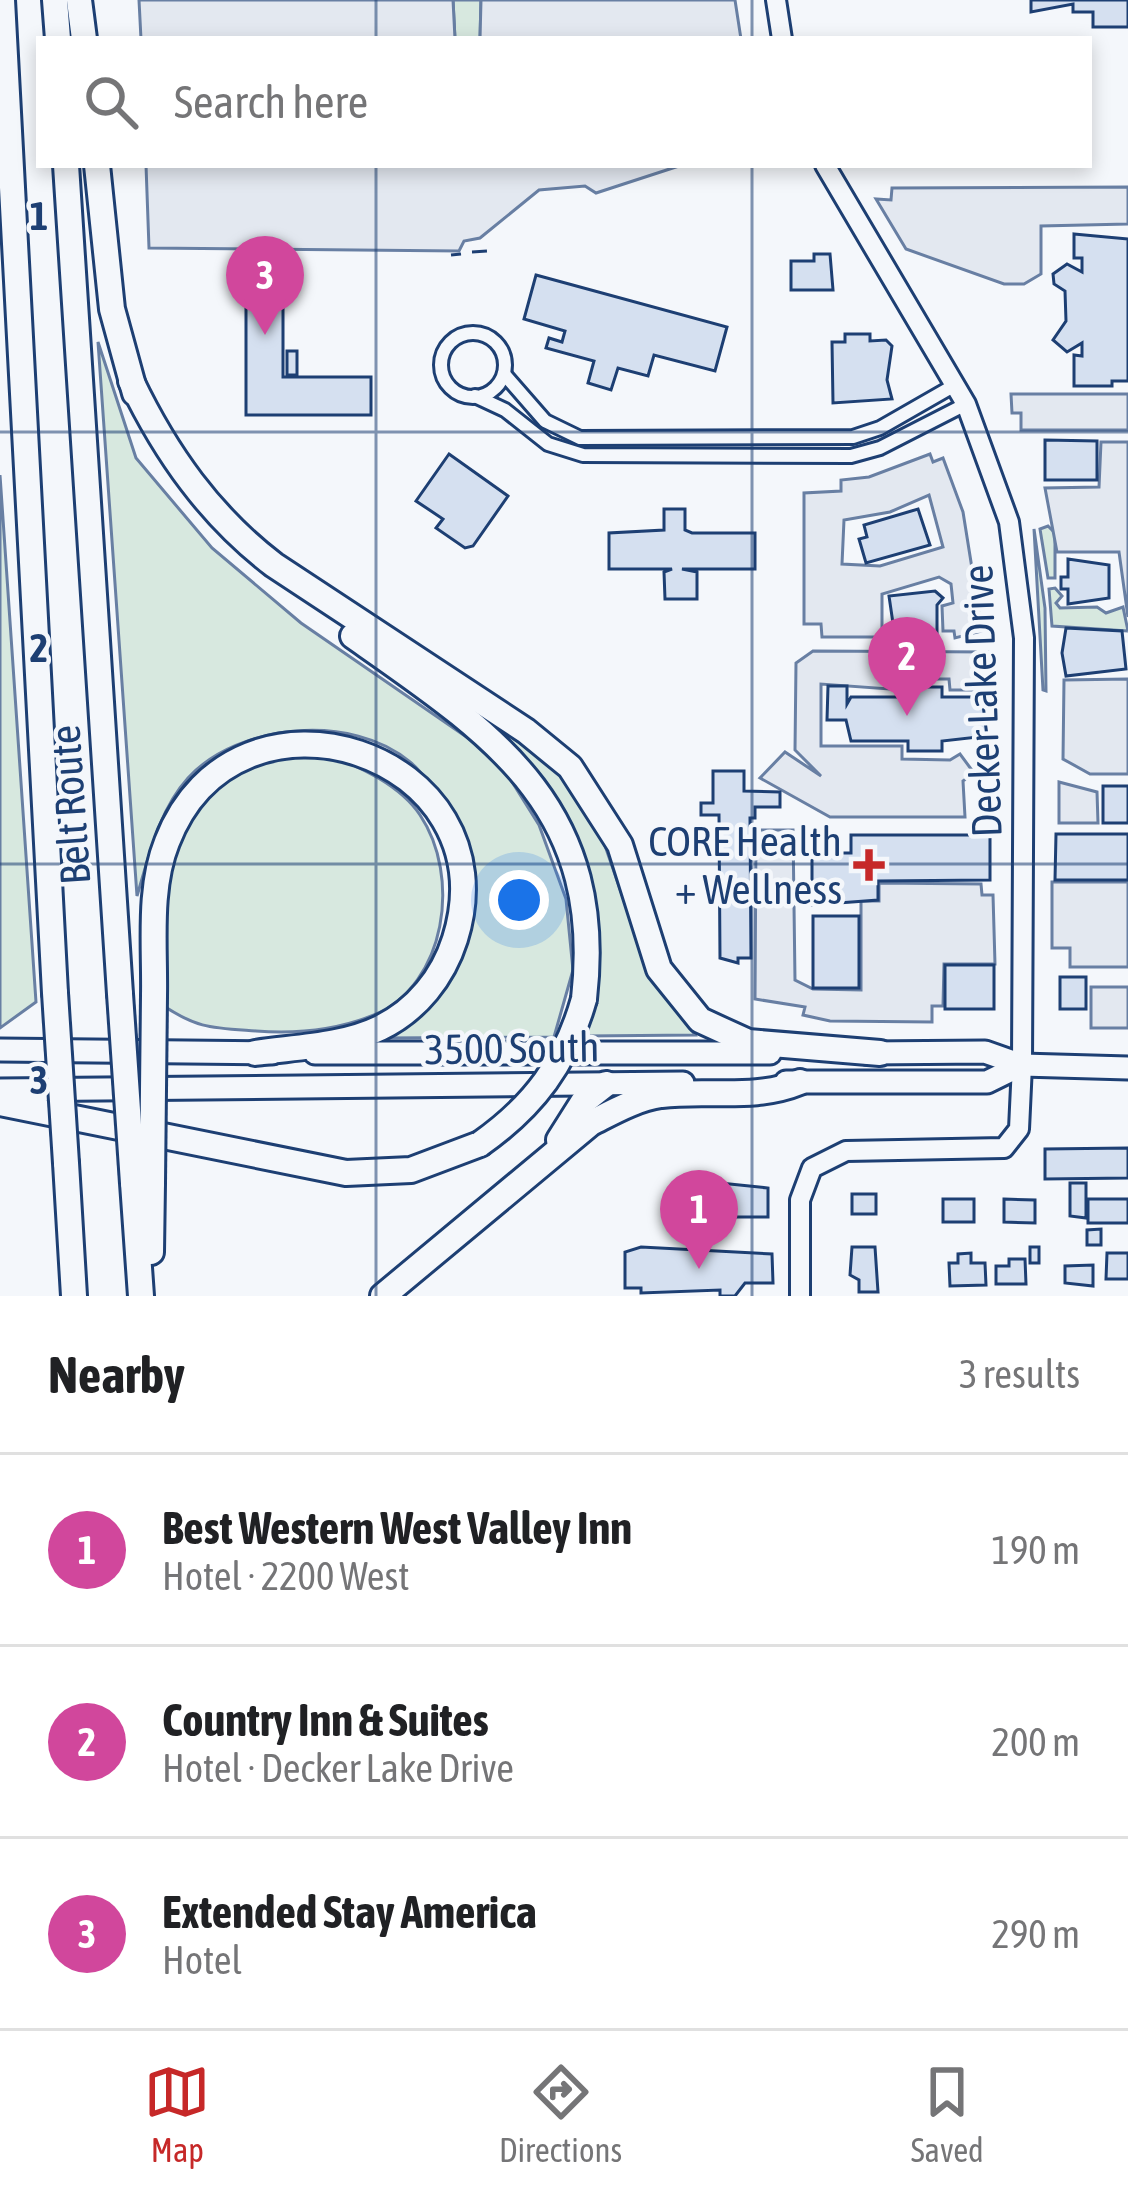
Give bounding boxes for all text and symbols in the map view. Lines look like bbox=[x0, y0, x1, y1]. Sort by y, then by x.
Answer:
search box bbox=[36, 36, 1092, 168]
icon: search bbox=[78, 69, 144, 135]
text: Search here bbox=[174, 76, 368, 128]
text: 1 bbox=[30, 194, 48, 238]
pin: 3 bbox=[226, 236, 304, 335]
street label: Decker Lake Drive bbox=[953, 564, 1011, 838]
pin: 2 bbox=[868, 617, 946, 716]
text: 2 bbox=[30, 626, 48, 670]
street label: Belt Route bbox=[40, 724, 100, 886]
place label: CORE Health + Wellness bbox=[648, 817, 842, 913]
marker: CORE Health + Wellness bbox=[853, 849, 885, 881]
your location bbox=[489, 870, 549, 930]
street label: 3500 South bbox=[424, 1022, 600, 1074]
text: 3 bbox=[30, 1058, 48, 1102]
pin: 1 bbox=[660, 1170, 738, 1269]
text: Nearby bbox=[48, 1345, 185, 1404]
text: 3 results bbox=[959, 1352, 1080, 1396]
text: Best Western West Valley Inn bbox=[162, 1502, 632, 1554]
text: 1 bbox=[78, 1528, 96, 1572]
text: 190 m bbox=[992, 1528, 1080, 1572]
text: Hotel · 2200 West bbox=[162, 1554, 409, 1598]
text: Country Inn & Suites bbox=[162, 1694, 489, 1746]
text: 2 bbox=[78, 1720, 96, 1764]
text: 200 m bbox=[992, 1720, 1080, 1764]
text: Hotel · Decker Lake Drive bbox=[162, 1746, 514, 1790]
text: Extended Stay America bbox=[162, 1886, 537, 1938]
text: 3 bbox=[78, 1912, 96, 1956]
text: 290 m bbox=[992, 1912, 1080, 1956]
text: Hotel bbox=[162, 1938, 242, 1982]
tab: Map bbox=[144, 2059, 210, 2169]
tab: Directions bbox=[499, 2059, 622, 2169]
tab: Saved bbox=[911, 2059, 984, 2169]

